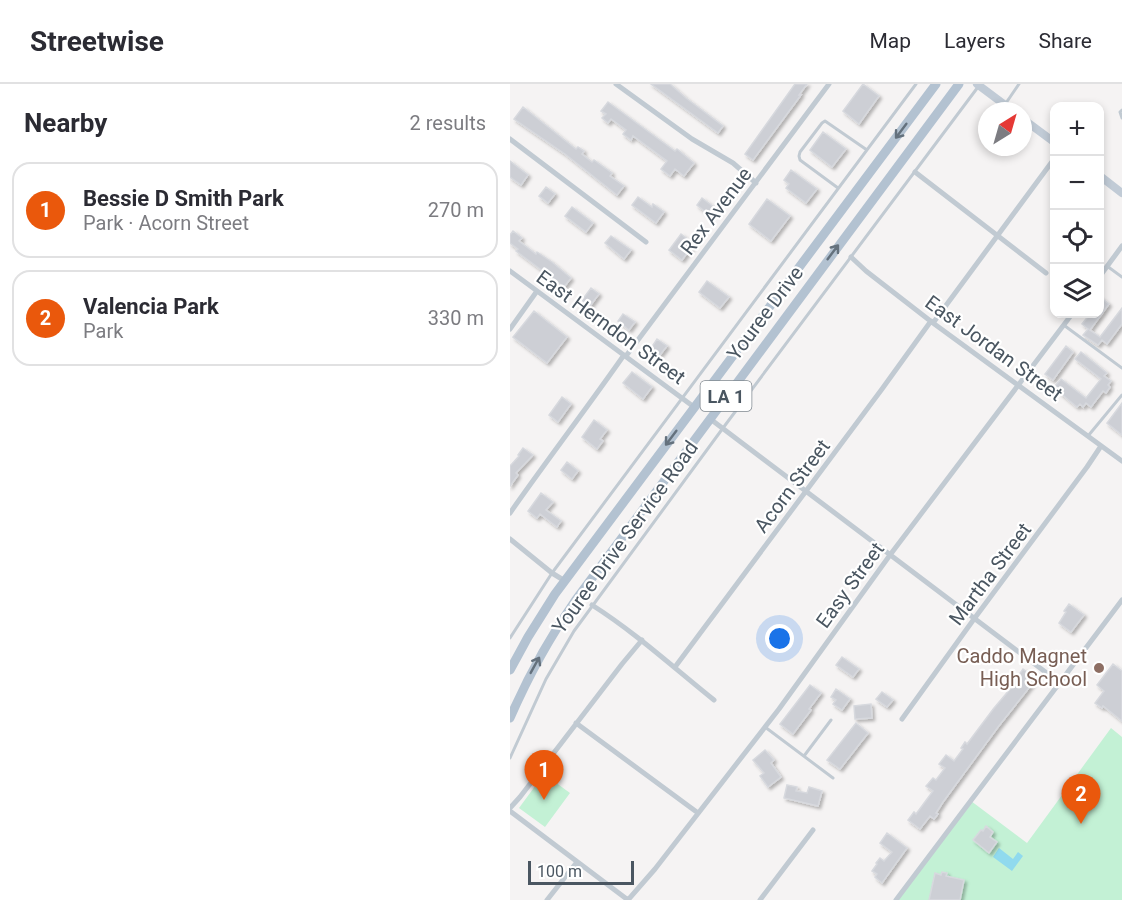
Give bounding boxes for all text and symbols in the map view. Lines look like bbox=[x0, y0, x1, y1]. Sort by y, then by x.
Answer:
text: Streetwise bbox=[30, 25, 164, 58]
text: Map bbox=[869, 29, 911, 53]
text: Layers bbox=[944, 29, 1005, 53]
text: Share bbox=[1038, 29, 1092, 53]
north arrow bbox=[978, 102, 1032, 156]
map controls bbox=[1050, 102, 1104, 318]
button: + bbox=[1050, 102, 1104, 156]
text: Nearby bbox=[24, 108, 107, 138]
text: 2 results bbox=[410, 111, 486, 135]
one-way arrow bbox=[895, 122, 907, 138]
button: − bbox=[1050, 156, 1104, 210]
street label: Rex Avenue bbox=[675, 163, 757, 259]
text: Bessie D Smith Park bbox=[83, 186, 284, 211]
text: 1 bbox=[40, 198, 51, 222]
text: 270 m bbox=[428, 198, 484, 222]
button: locate bbox=[1050, 210, 1104, 264]
text: Park · Acorn Street bbox=[83, 211, 249, 235]
one-way arrow bbox=[827, 244, 840, 260]
street label: Youree Drive bbox=[722, 261, 808, 365]
button: layers bbox=[1050, 264, 1104, 318]
street label: East Herndon Street bbox=[532, 265, 690, 389]
street label: East Jordan Street bbox=[921, 290, 1067, 406]
text: Valencia Park bbox=[83, 294, 219, 319]
text: 2 bbox=[40, 306, 51, 330]
text: 330 m bbox=[428, 306, 484, 330]
text: Park bbox=[83, 319, 123, 343]
road number: LA 1 bbox=[700, 381, 752, 411]
one-way arrow bbox=[665, 430, 677, 446]
street label: Acorn Street bbox=[749, 435, 835, 537]
street label: Youree Drive Service Road bbox=[547, 436, 703, 638]
street label: Martha Street bbox=[944, 518, 1036, 630]
street label: Easy Street bbox=[811, 538, 889, 632]
your location bbox=[765, 624, 794, 653]
place label: Caddo Magnet High School bbox=[956, 644, 1087, 691]
one-way arrow bbox=[529, 657, 541, 674]
marker: Caddo Magnet High School bbox=[1092, 661, 1106, 675]
pin: 1 bbox=[525, 750, 564, 800]
pin: 2 bbox=[1062, 774, 1100, 824]
scale bar bbox=[528, 858, 634, 886]
text: 100 m bbox=[537, 862, 582, 881]

